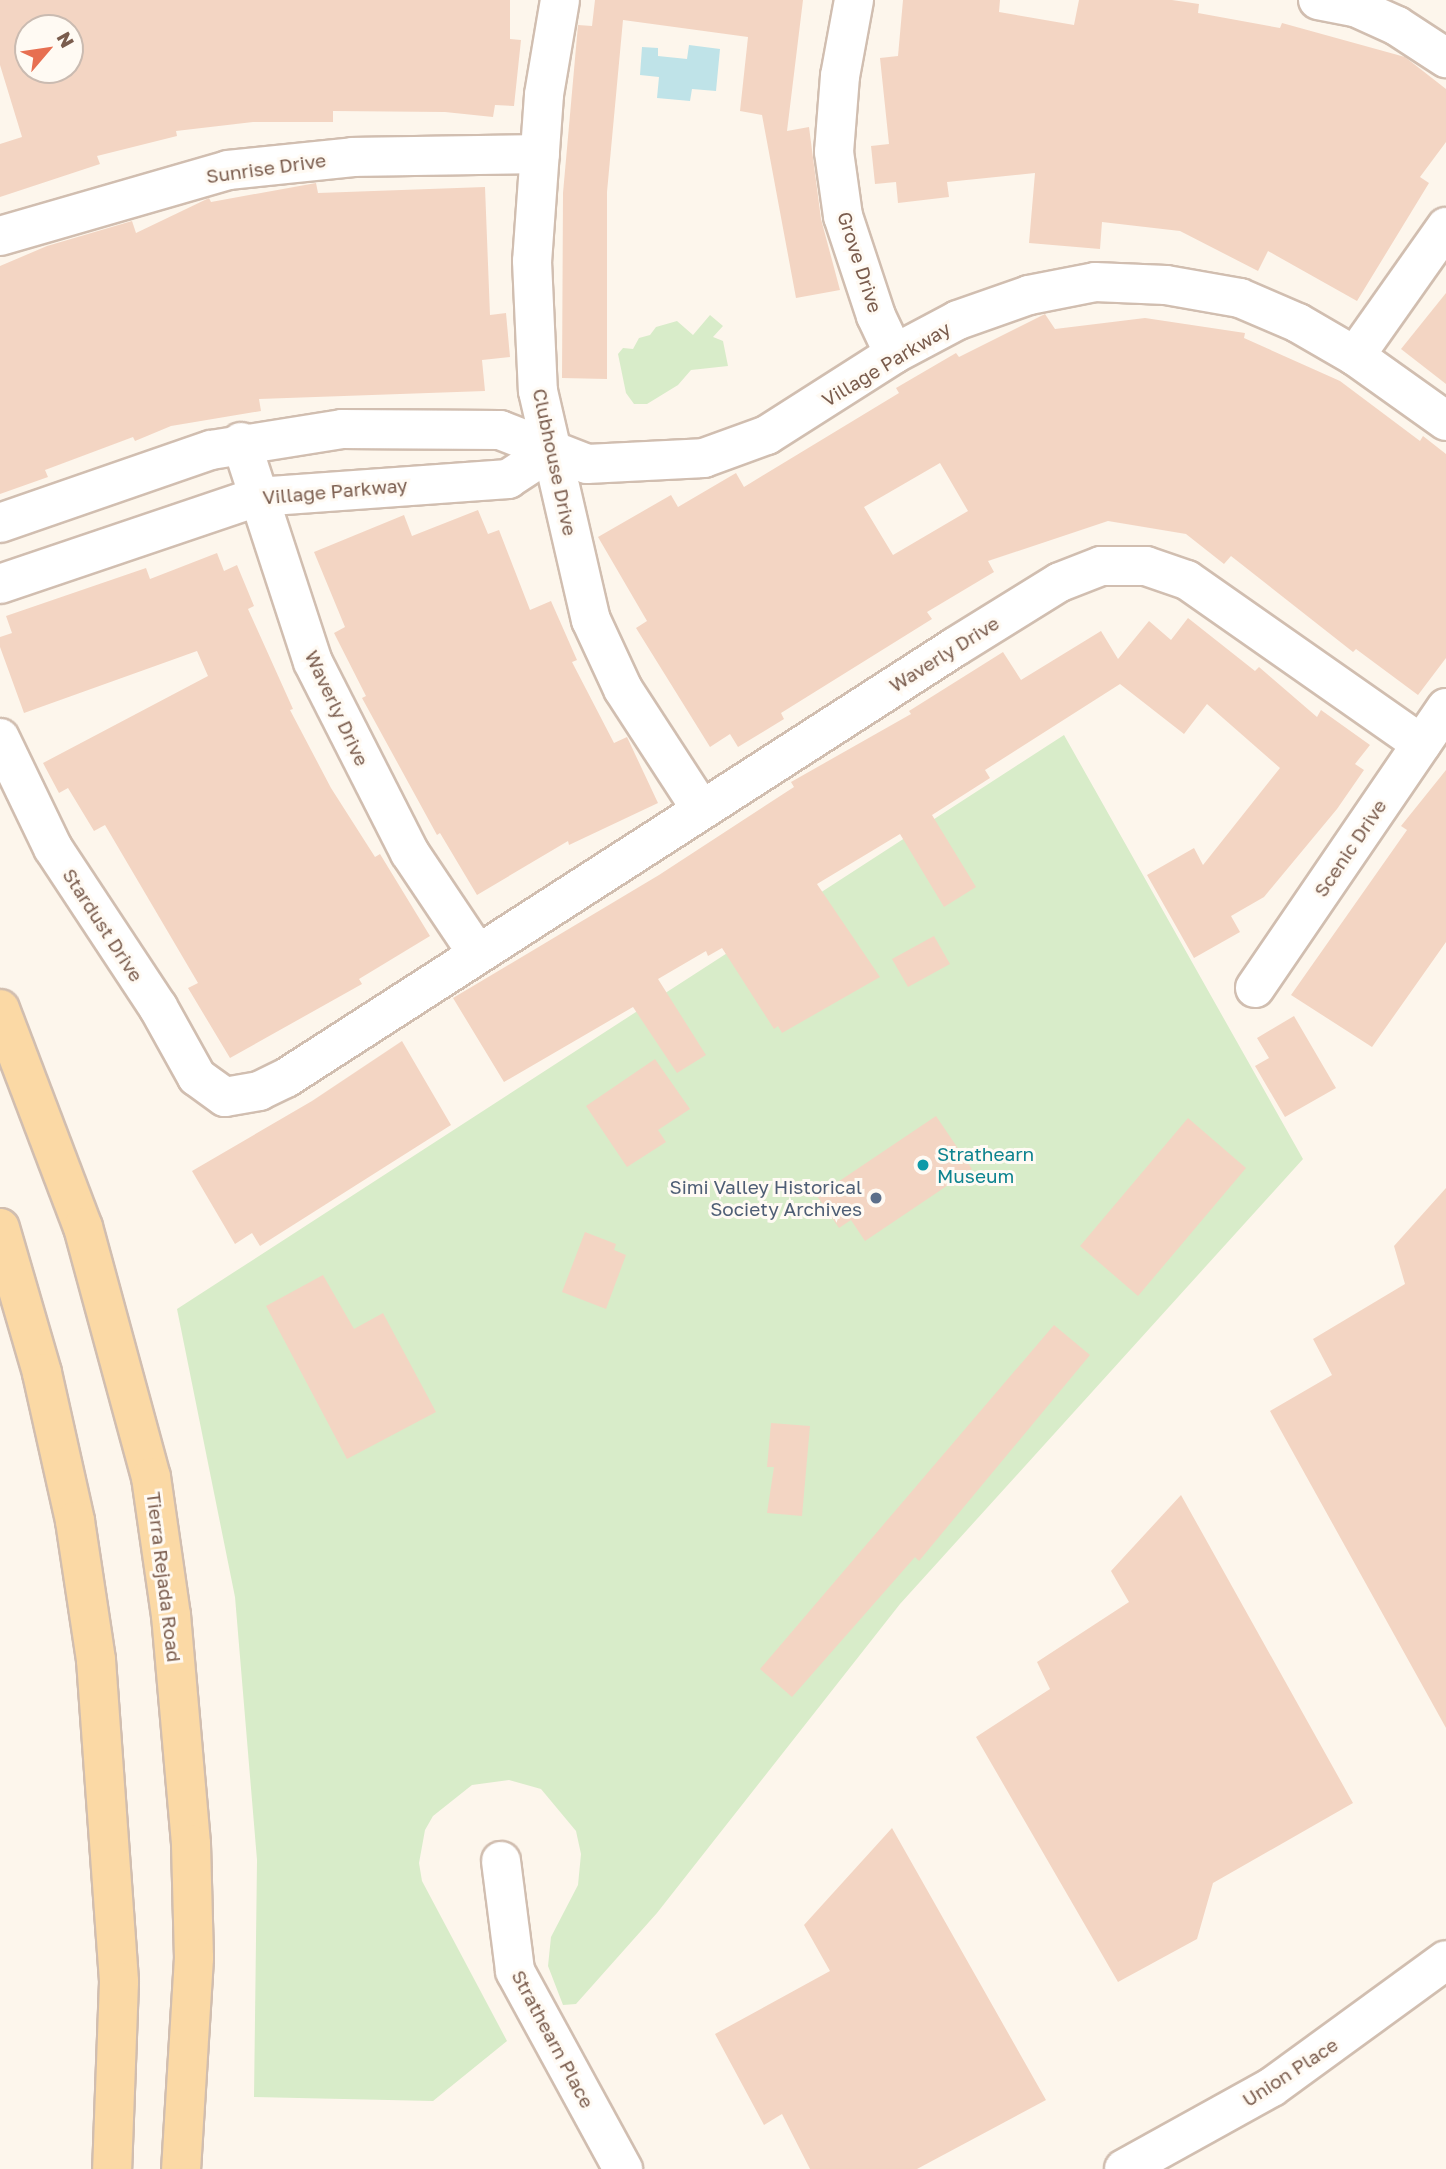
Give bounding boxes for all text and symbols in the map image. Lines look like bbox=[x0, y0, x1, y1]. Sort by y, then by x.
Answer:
north arrow bbox=[14, 14, 84, 84]
text: N bbox=[52, 28, 80, 51]
street label: Sunrise Drive bbox=[205, 148, 327, 188]
street label: Grove Drive bbox=[833, 209, 887, 315]
street label: Village Parkway bbox=[818, 317, 954, 411]
street label: Clubhouse Drive bbox=[528, 386, 582, 538]
street label: Village Parkway bbox=[262, 473, 408, 509]
street label: Waverly Drive bbox=[885, 611, 1003, 697]
street label: Waverly Drive bbox=[300, 647, 374, 769]
street label: Scenic Drive bbox=[1309, 795, 1391, 901]
street label: Stardust Drive bbox=[58, 864, 148, 986]
place label: Strathearn Museum bbox=[937, 1143, 1034, 1187]
marker: Strathearn Museum bbox=[915, 1157, 931, 1173]
place label: Simi Valley Historical Society Archives bbox=[669, 1176, 862, 1220]
marker: Simi Valley Historical Society Archives bbox=[868, 1190, 884, 1206]
street label: Tierra Rejada Road bbox=[142, 1491, 186, 1663]
street label: Strathearn Place bbox=[507, 1966, 599, 2112]
street label: Union Place bbox=[1238, 2033, 1342, 2111]

